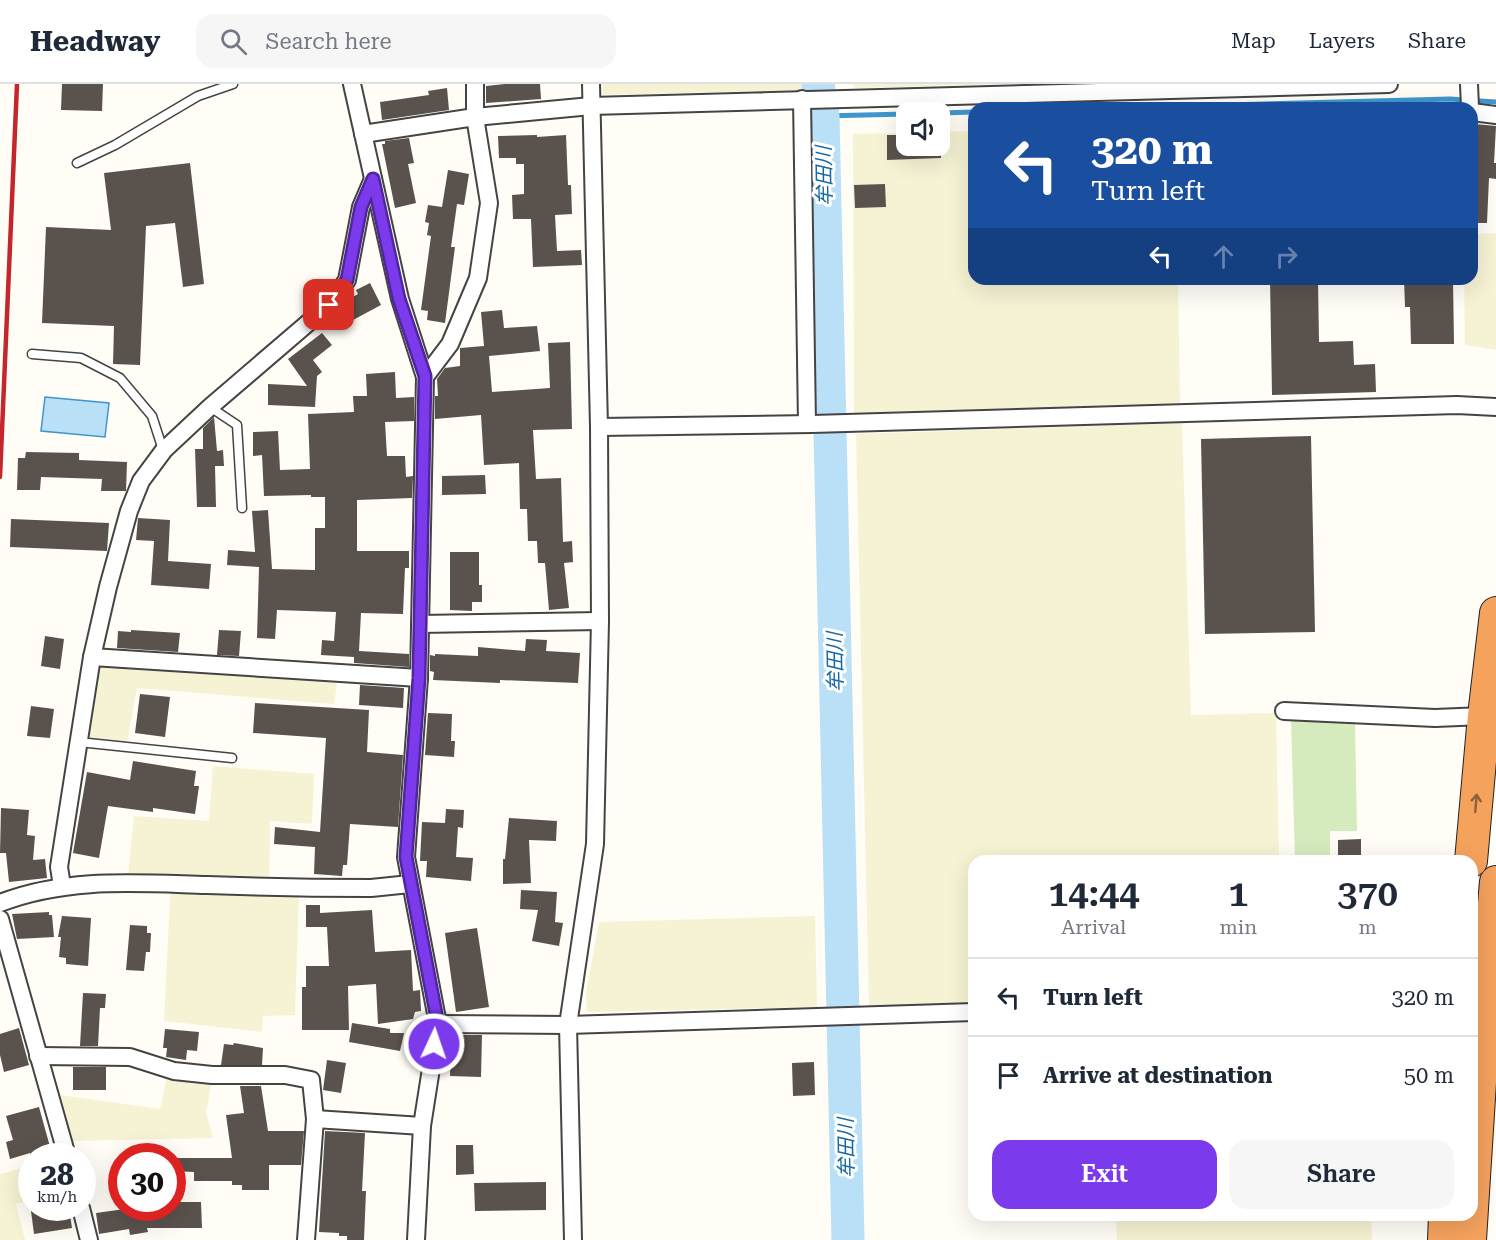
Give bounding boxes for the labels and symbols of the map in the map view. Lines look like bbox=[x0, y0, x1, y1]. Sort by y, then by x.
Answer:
water label: 牟田川 bbox=[811, 144, 837, 206]
pin bbox=[303, 279, 354, 330]
water label: 牟田川 bbox=[822, 630, 848, 692]
one-way arrow bbox=[1471, 793, 1482, 813]
position arrow bbox=[402, 1012, 466, 1076]
water label: 牟田川 bbox=[833, 1116, 859, 1178]
speed limit sign: 30 bbox=[108, 1143, 186, 1221]

